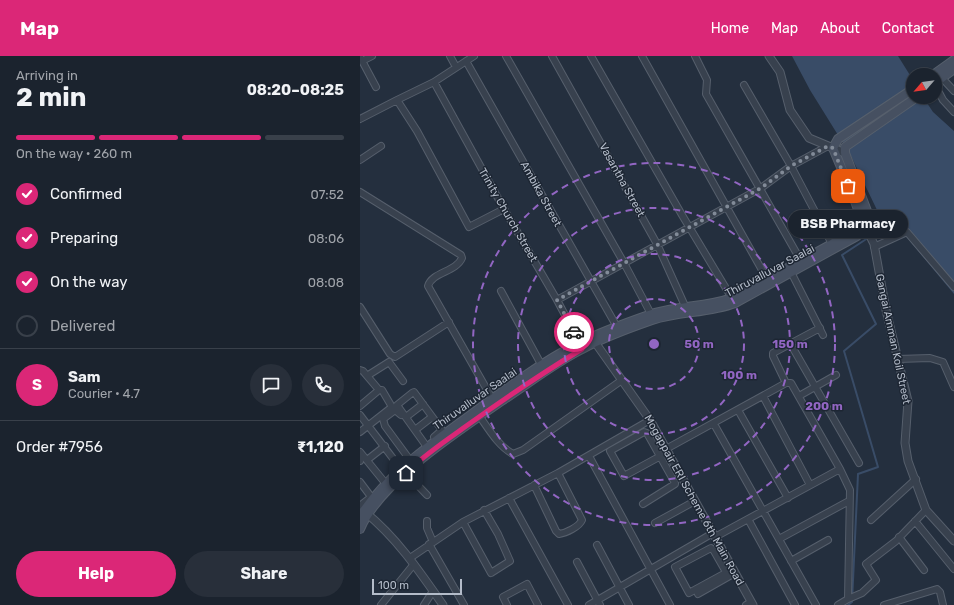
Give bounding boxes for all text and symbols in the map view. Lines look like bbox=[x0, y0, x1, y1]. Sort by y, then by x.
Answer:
text: Map bbox=[20, 17, 59, 40]
text: Home bbox=[711, 20, 749, 37]
text: Map bbox=[771, 20, 798, 37]
text: About bbox=[820, 20, 860, 37]
text: Contact bbox=[882, 20, 934, 37]
text: Arriving in bbox=[16, 68, 78, 83]
north arrow bbox=[906, 68, 942, 104]
map controls bbox=[906, 68, 942, 104]
text: 08:20–08:25 bbox=[247, 81, 344, 99]
text: 2 min bbox=[16, 82, 86, 113]
street label: Vasantha Street bbox=[596, 141, 648, 220]
text: On the way · 260 m bbox=[16, 146, 132, 161]
street label: Ambika Street bbox=[518, 159, 565, 229]
street label: Trinity Church Street bbox=[476, 166, 541, 265]
pin bbox=[831, 169, 865, 203]
icon: bag bbox=[837, 175, 859, 197]
icon: check bbox=[16, 183, 38, 205]
text: Confirmed bbox=[50, 185, 122, 203]
text: 07:52 bbox=[310, 187, 344, 202]
callout: BSB Pharmacy bbox=[788, 210, 908, 238]
text: BSB Pharmacy bbox=[800, 216, 896, 231]
icon: check bbox=[16, 227, 38, 249]
text: Preparing bbox=[50, 229, 118, 247]
text: 08:06 bbox=[308, 231, 344, 246]
street label: Thiruvalluvar Saalai bbox=[723, 242, 817, 300]
icon: check bbox=[16, 271, 38, 293]
text: On the way bbox=[50, 273, 128, 291]
street label: Gangai Amman Koil Street bbox=[873, 273, 913, 406]
text: 08:08 bbox=[308, 275, 344, 290]
courier bbox=[554, 312, 594, 352]
text: Delivered bbox=[50, 317, 115, 335]
icon: car bbox=[563, 321, 585, 343]
centre of rings bbox=[647, 337, 661, 351]
text: 50 m bbox=[684, 337, 714, 351]
text: 150 m bbox=[772, 337, 808, 351]
button: chat bbox=[250, 364, 292, 406]
button: phone bbox=[302, 364, 344, 406]
street label: Thiruvalluvar Saalai bbox=[431, 365, 519, 433]
text: Sam bbox=[68, 368, 101, 386]
text: 100 m bbox=[721, 368, 757, 382]
text: S bbox=[32, 376, 42, 394]
text: Courier · 4.7 bbox=[68, 386, 140, 401]
text: 200 m bbox=[805, 399, 843, 413]
street label: Mogappair ERI Scheme 6th Main Road bbox=[641, 412, 747, 588]
text: Order #7956 bbox=[16, 438, 103, 456]
text: ₹1,120 bbox=[297, 438, 344, 456]
pin bbox=[389, 456, 423, 490]
icon: home bbox=[395, 462, 417, 484]
button: Help bbox=[16, 551, 176, 597]
button: Share bbox=[184, 551, 344, 597]
scale bar bbox=[372, 577, 462, 596]
text: 100 m bbox=[378, 579, 409, 592]

